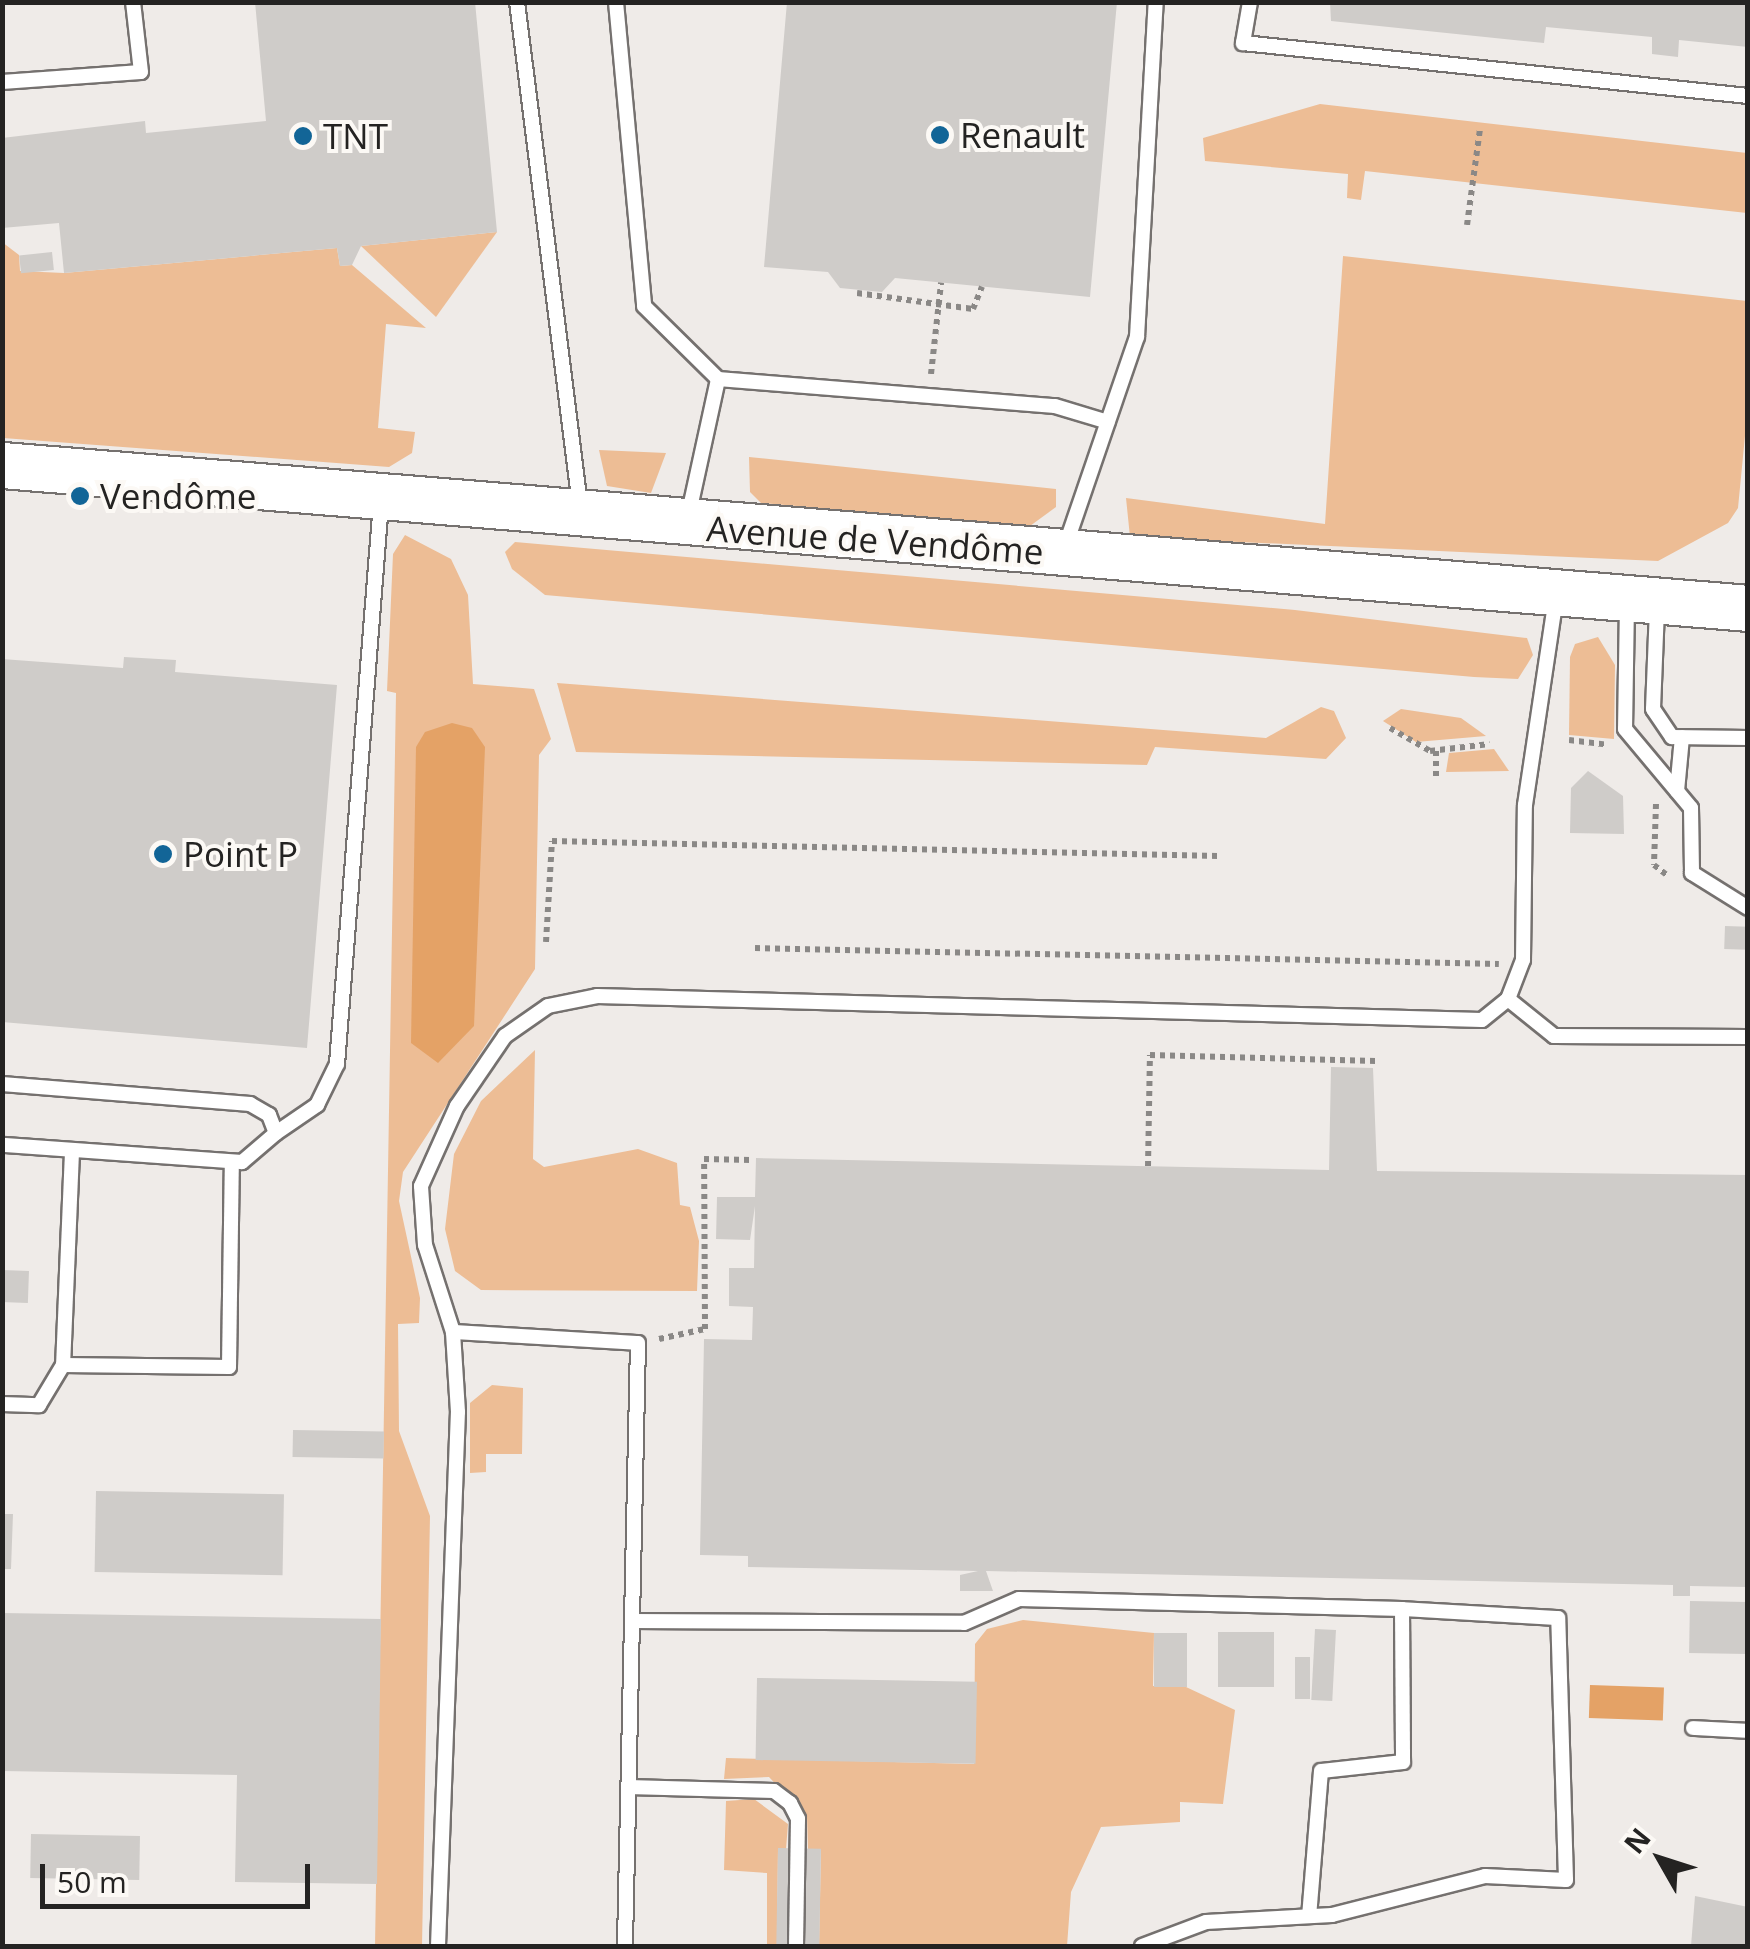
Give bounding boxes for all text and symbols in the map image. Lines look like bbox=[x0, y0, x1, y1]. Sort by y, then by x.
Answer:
place label: Renault bbox=[960, 114, 1085, 156]
place label: TNT bbox=[323, 115, 388, 157]
marker: Renault bbox=[929, 124, 951, 146]
marker: TNT bbox=[292, 125, 314, 147]
place label: Vendôme bbox=[100, 475, 257, 517]
marker: Vendôme bbox=[69, 485, 91, 507]
street label: Avenue de Vendôme bbox=[705, 507, 1045, 573]
place label: Point P bbox=[183, 833, 298, 875]
marker: Point P bbox=[152, 843, 174, 865]
north arrow bbox=[1610, 1809, 1710, 1909]
text: N bbox=[1615, 1819, 1659, 1861]
scale bar bbox=[45, 1844, 315, 1906]
text: 50 m bbox=[57, 1861, 127, 1902]

